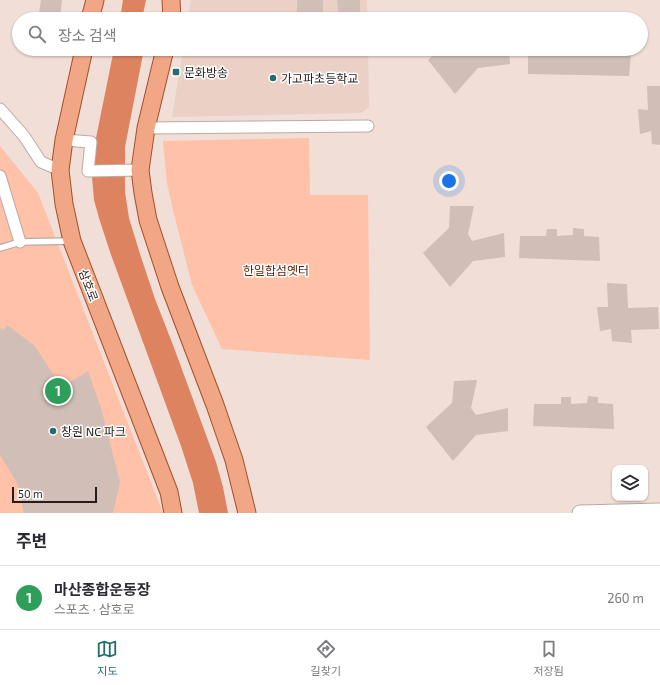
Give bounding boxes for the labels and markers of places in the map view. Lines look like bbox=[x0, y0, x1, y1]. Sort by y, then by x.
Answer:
place label: 문화방송 bbox=[184, 65, 228, 79]
marker: 문화방송 bbox=[171, 67, 181, 77]
place label: 가고파초등학교 bbox=[281, 71, 358, 85]
marker: 가고파초등학교 bbox=[268, 73, 278, 83]
pin: 1 bbox=[45, 376, 71, 406]
place label: 창원 NC 파크 bbox=[61, 424, 126, 438]
marker: 창원 NC 파크 bbox=[48, 426, 58, 436]

